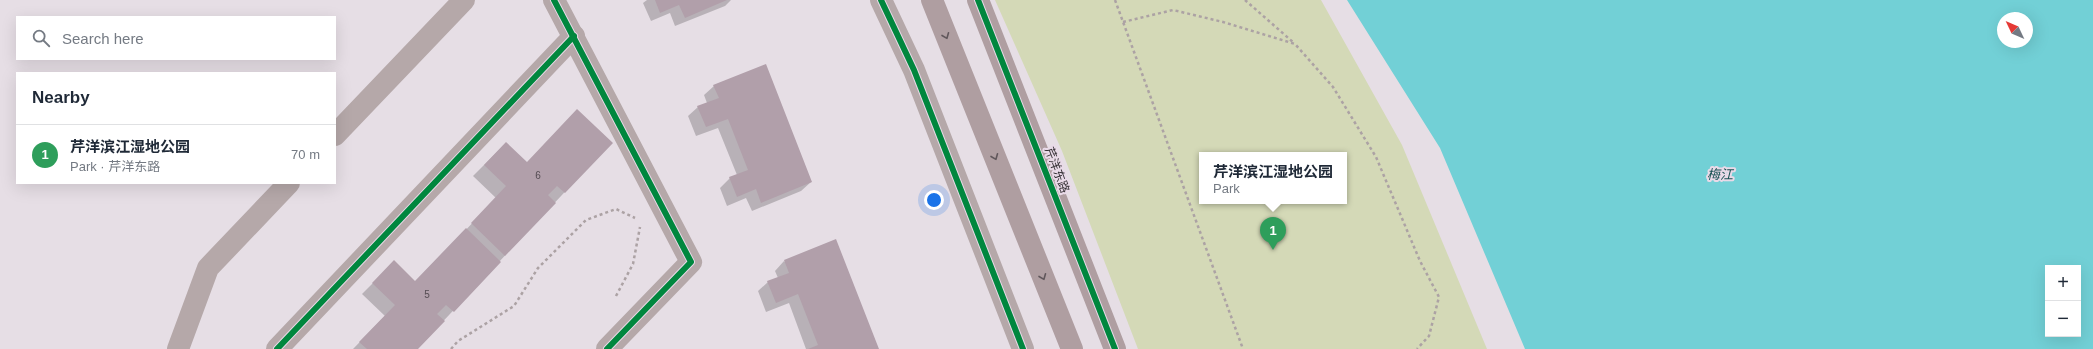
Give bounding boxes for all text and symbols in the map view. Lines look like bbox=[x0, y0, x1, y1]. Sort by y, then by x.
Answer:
north arrow bbox=[1997, 12, 2033, 48]
search box bbox=[16, 16, 336, 60]
icon: search bbox=[30, 27, 52, 49]
text: Search here bbox=[62, 30, 144, 47]
one-way arrow bbox=[941, 32, 949, 40]
text: Nearby bbox=[32, 88, 90, 107]
text: 芹洋滨江湿地公园 bbox=[70, 138, 190, 155]
street label: 芹洋东路 bbox=[1042, 145, 1072, 195]
text: 1 bbox=[41, 147, 49, 162]
text: 70 m bbox=[291, 147, 320, 162]
popup bbox=[1199, 152, 1347, 204]
one-way arrow bbox=[990, 153, 998, 160]
text: Park · 芹洋东路 bbox=[70, 159, 160, 174]
text: 芹洋滨江湿地公园 bbox=[1213, 163, 1333, 180]
water label: 梅江 bbox=[1707, 167, 1735, 182]
house number: 6 bbox=[535, 170, 541, 181]
text: Park bbox=[1213, 181, 1240, 196]
your location bbox=[924, 190, 944, 210]
pin: 1 bbox=[1260, 217, 1286, 250]
map controls bbox=[2045, 265, 2081, 337]
button: + bbox=[2045, 265, 2081, 301]
one-way arrow bbox=[1038, 273, 1046, 281]
house number: 5 bbox=[424, 289, 430, 300]
button: − bbox=[2045, 301, 2081, 337]

